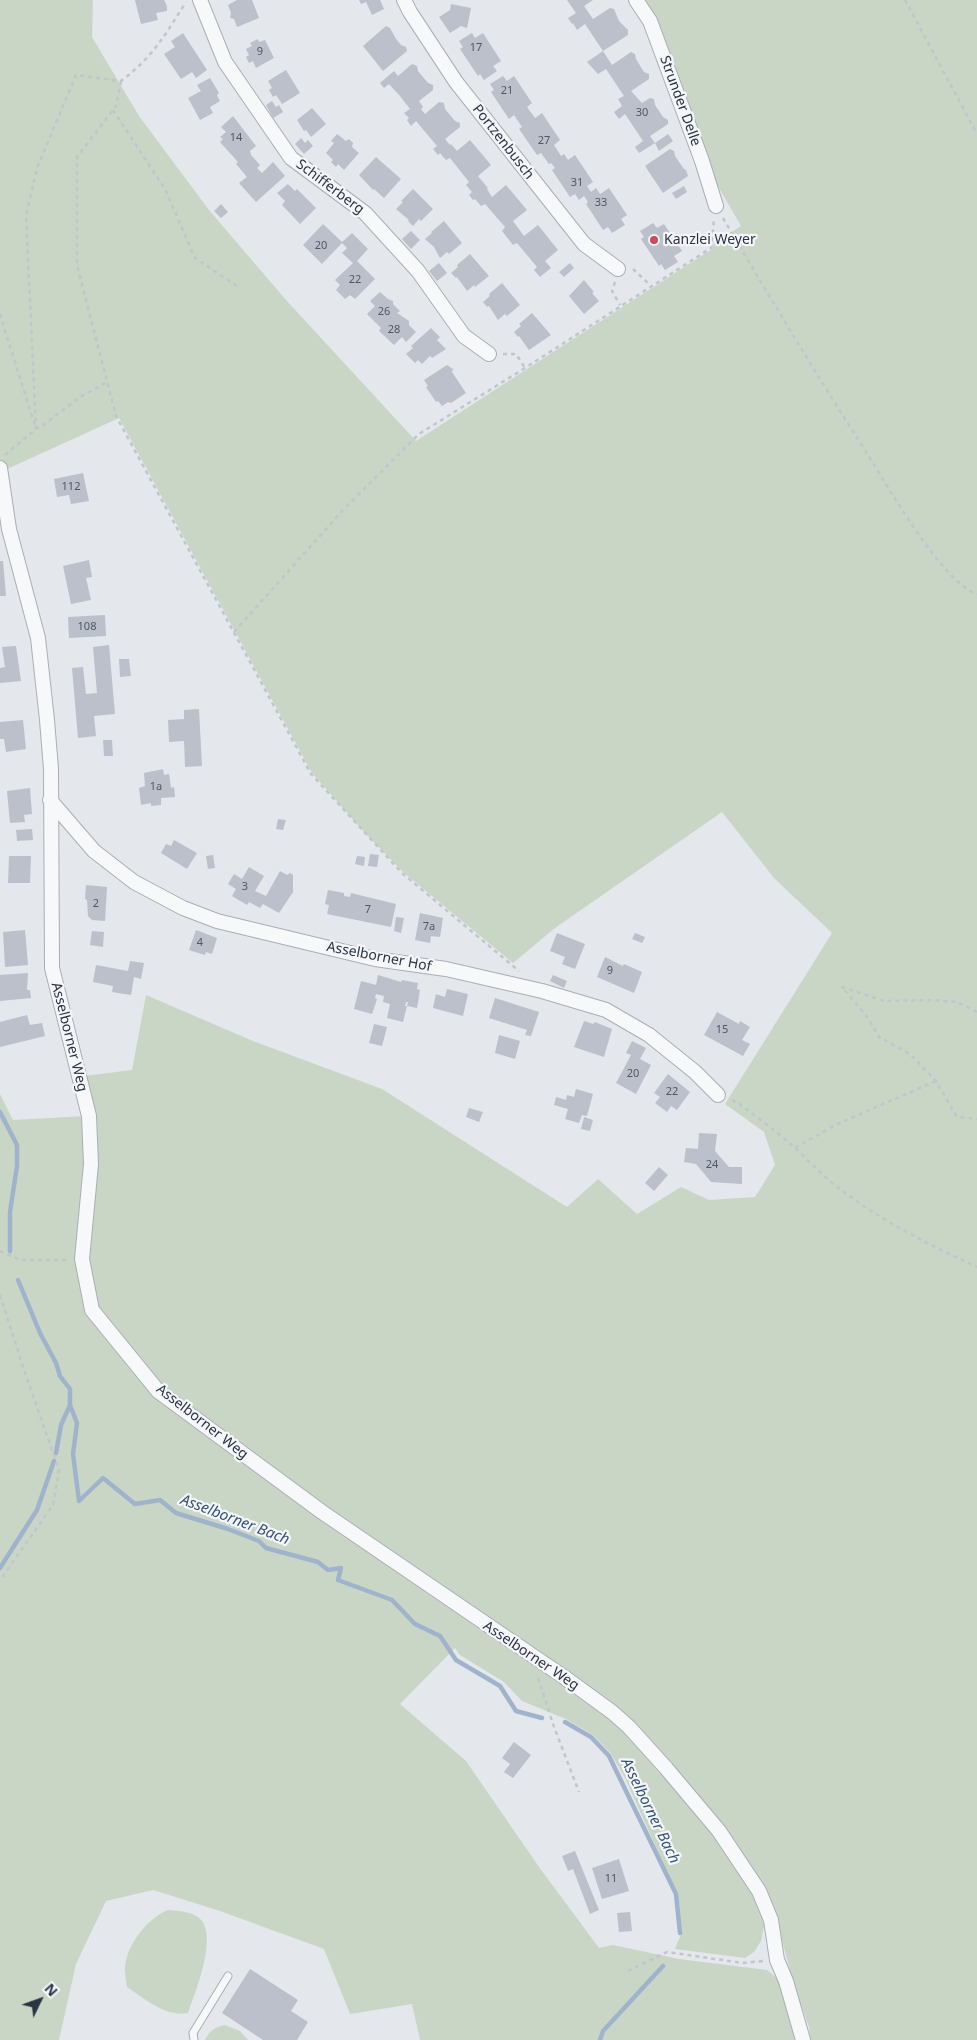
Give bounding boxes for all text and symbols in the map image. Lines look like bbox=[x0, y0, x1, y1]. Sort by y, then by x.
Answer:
house number: 17 bbox=[470, 41, 482, 55]
house number: 9 bbox=[257, 45, 263, 59]
street label: Strunder Delle bbox=[656, 53, 704, 149]
house number: 21 bbox=[501, 84, 513, 98]
street label: Portzenbusch bbox=[469, 101, 537, 183]
house number: 30 bbox=[636, 106, 648, 120]
house number: 14 bbox=[230, 131, 242, 145]
house number: 27 bbox=[538, 134, 550, 148]
street label: Schifferberg bbox=[293, 156, 367, 218]
house number: 31 bbox=[571, 176, 583, 190]
house number: 33 bbox=[595, 196, 607, 210]
place label: Kanzlei Weyer bbox=[664, 232, 756, 248]
marker: Kanzlei Weyer bbox=[648, 234, 660, 246]
house number: 20 bbox=[315, 239, 327, 253]
house number: 22 bbox=[349, 273, 361, 287]
house number: 26 bbox=[378, 305, 390, 319]
house number: 28 bbox=[388, 323, 400, 337]
house number: 112 bbox=[62, 480, 80, 494]
house number: 108 bbox=[78, 620, 96, 634]
house number: 1a bbox=[150, 780, 162, 794]
house number: 3 bbox=[242, 880, 248, 894]
house number: 2 bbox=[93, 897, 99, 911]
house number: 7 bbox=[365, 903, 371, 917]
house number: 7a bbox=[423, 920, 435, 934]
house number: 4 bbox=[197, 936, 203, 950]
street label: Asselborner Hof bbox=[325, 939, 433, 975]
house number: 9 bbox=[607, 964, 613, 978]
street label: Asselborner Weg bbox=[47, 981, 91, 1093]
house number: 15 bbox=[716, 1023, 728, 1037]
house number: 20 bbox=[627, 1067, 639, 1081]
house number: 22 bbox=[666, 1085, 678, 1099]
house number: 24 bbox=[706, 1158, 718, 1172]
street label: Asselborner Weg bbox=[153, 1381, 251, 1463]
water label: Asselborner Bach bbox=[178, 1491, 292, 1549]
street label: Asselborner Weg bbox=[480, 1618, 582, 1694]
water label: Asselborner Bach bbox=[617, 1755, 683, 1867]
house number: 11 bbox=[605, 1872, 617, 1886]
north arrow bbox=[15, 1975, 65, 2025]
text: N bbox=[41, 1979, 62, 2000]

